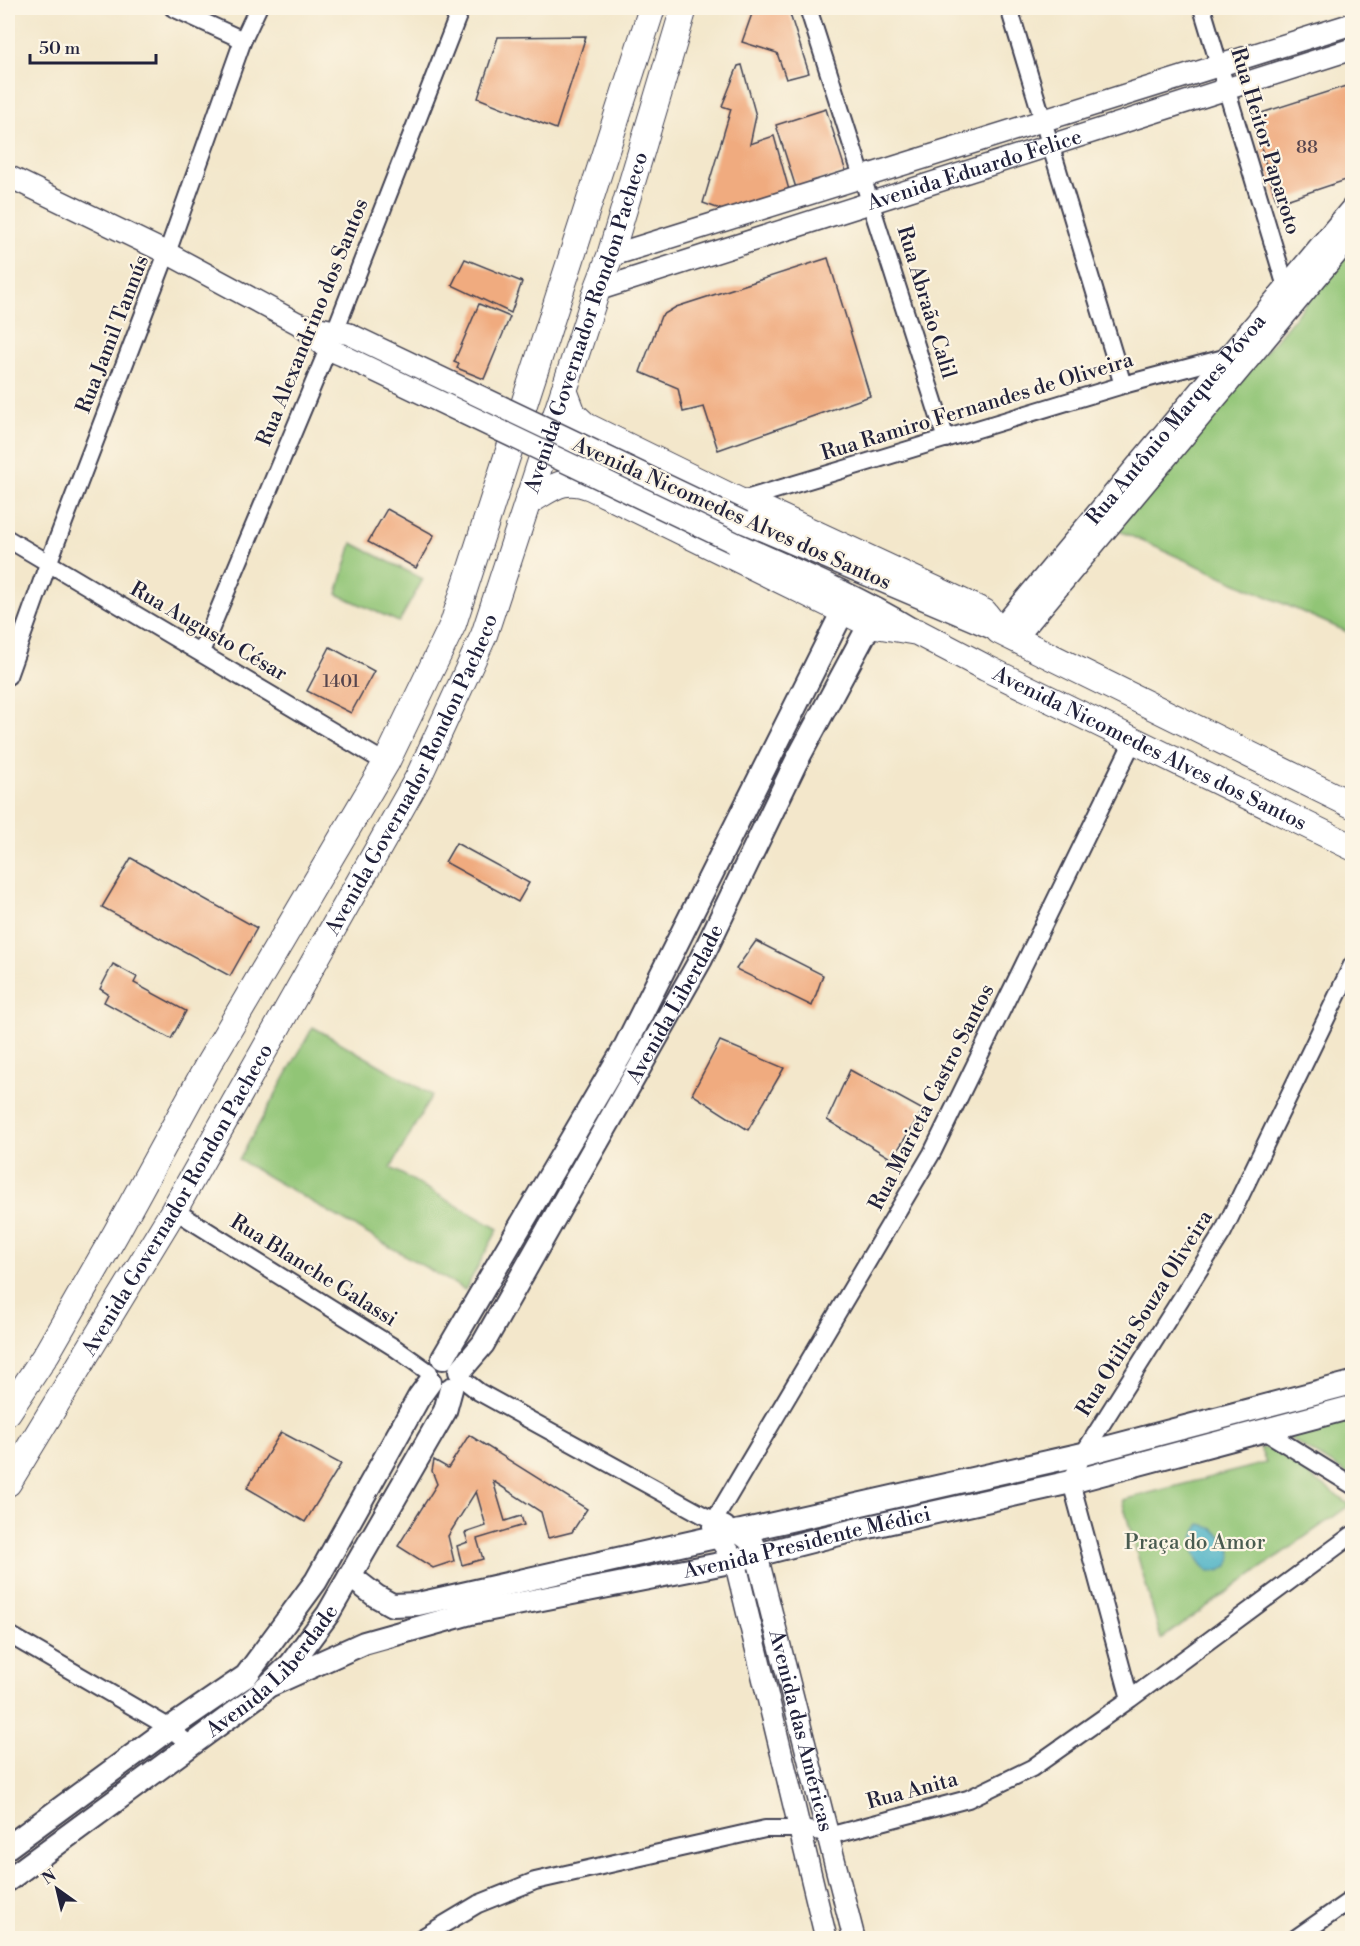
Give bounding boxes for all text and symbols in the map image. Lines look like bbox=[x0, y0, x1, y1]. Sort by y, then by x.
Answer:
scale bar bbox=[30, 27, 156, 65]
text: 50 m bbox=[39, 37, 81, 60]
street label: Rua Heitor Paparoto bbox=[1224, 45, 1306, 238]
street label: Avenida Eduardo Felice bbox=[863, 124, 1085, 217]
house number: 88 bbox=[1296, 136, 1318, 159]
street label: Avenida Governador Rondon Pacheco bbox=[519, 149, 654, 497]
street label: Rua Alexandrino dos Santos bbox=[251, 195, 375, 450]
street label: Rua Abraão Calil bbox=[890, 223, 962, 382]
street label: Rua Jamil Tannús bbox=[71, 252, 155, 417]
street label: Rua Antônio Marques Póvoa bbox=[1081, 309, 1272, 531]
street label: Rua Ramiro Fernandes de Oliveira bbox=[818, 347, 1137, 467]
street label: Avenida Nicomedes Alves dos Santos bbox=[567, 431, 895, 596]
street label: Rua Augusto César bbox=[125, 576, 292, 687]
street label: Avenida Governador Rondon Pacheco bbox=[319, 611, 504, 941]
street label: Avenida Nicomedes Alves dos Santos bbox=[987, 661, 1311, 837]
house number: 1401 bbox=[323, 670, 360, 693]
street label: Avenida Liberdade bbox=[621, 920, 730, 1089]
street label: Rua Marieta Castro Santos bbox=[863, 980, 1000, 1215]
street label: Avenida Governador Rondon Pacheco bbox=[76, 1039, 279, 1362]
street label: Rua Otilia Souza Oliveira bbox=[1071, 1205, 1219, 1421]
street label: Rua Blanche Galassi bbox=[225, 1209, 402, 1333]
street label: Avenida Presidente Médici bbox=[680, 1502, 933, 1585]
park label: Praça do Amor bbox=[1124, 1530, 1266, 1556]
street label: Avenida Liberdade bbox=[200, 1601, 344, 1744]
street label: Avenida das Américas bbox=[762, 1626, 838, 1834]
street label: Rua Anita bbox=[864, 1766, 961, 1816]
north arrow bbox=[27, 1859, 87, 1919]
text: N bbox=[38, 1865, 60, 1889]

